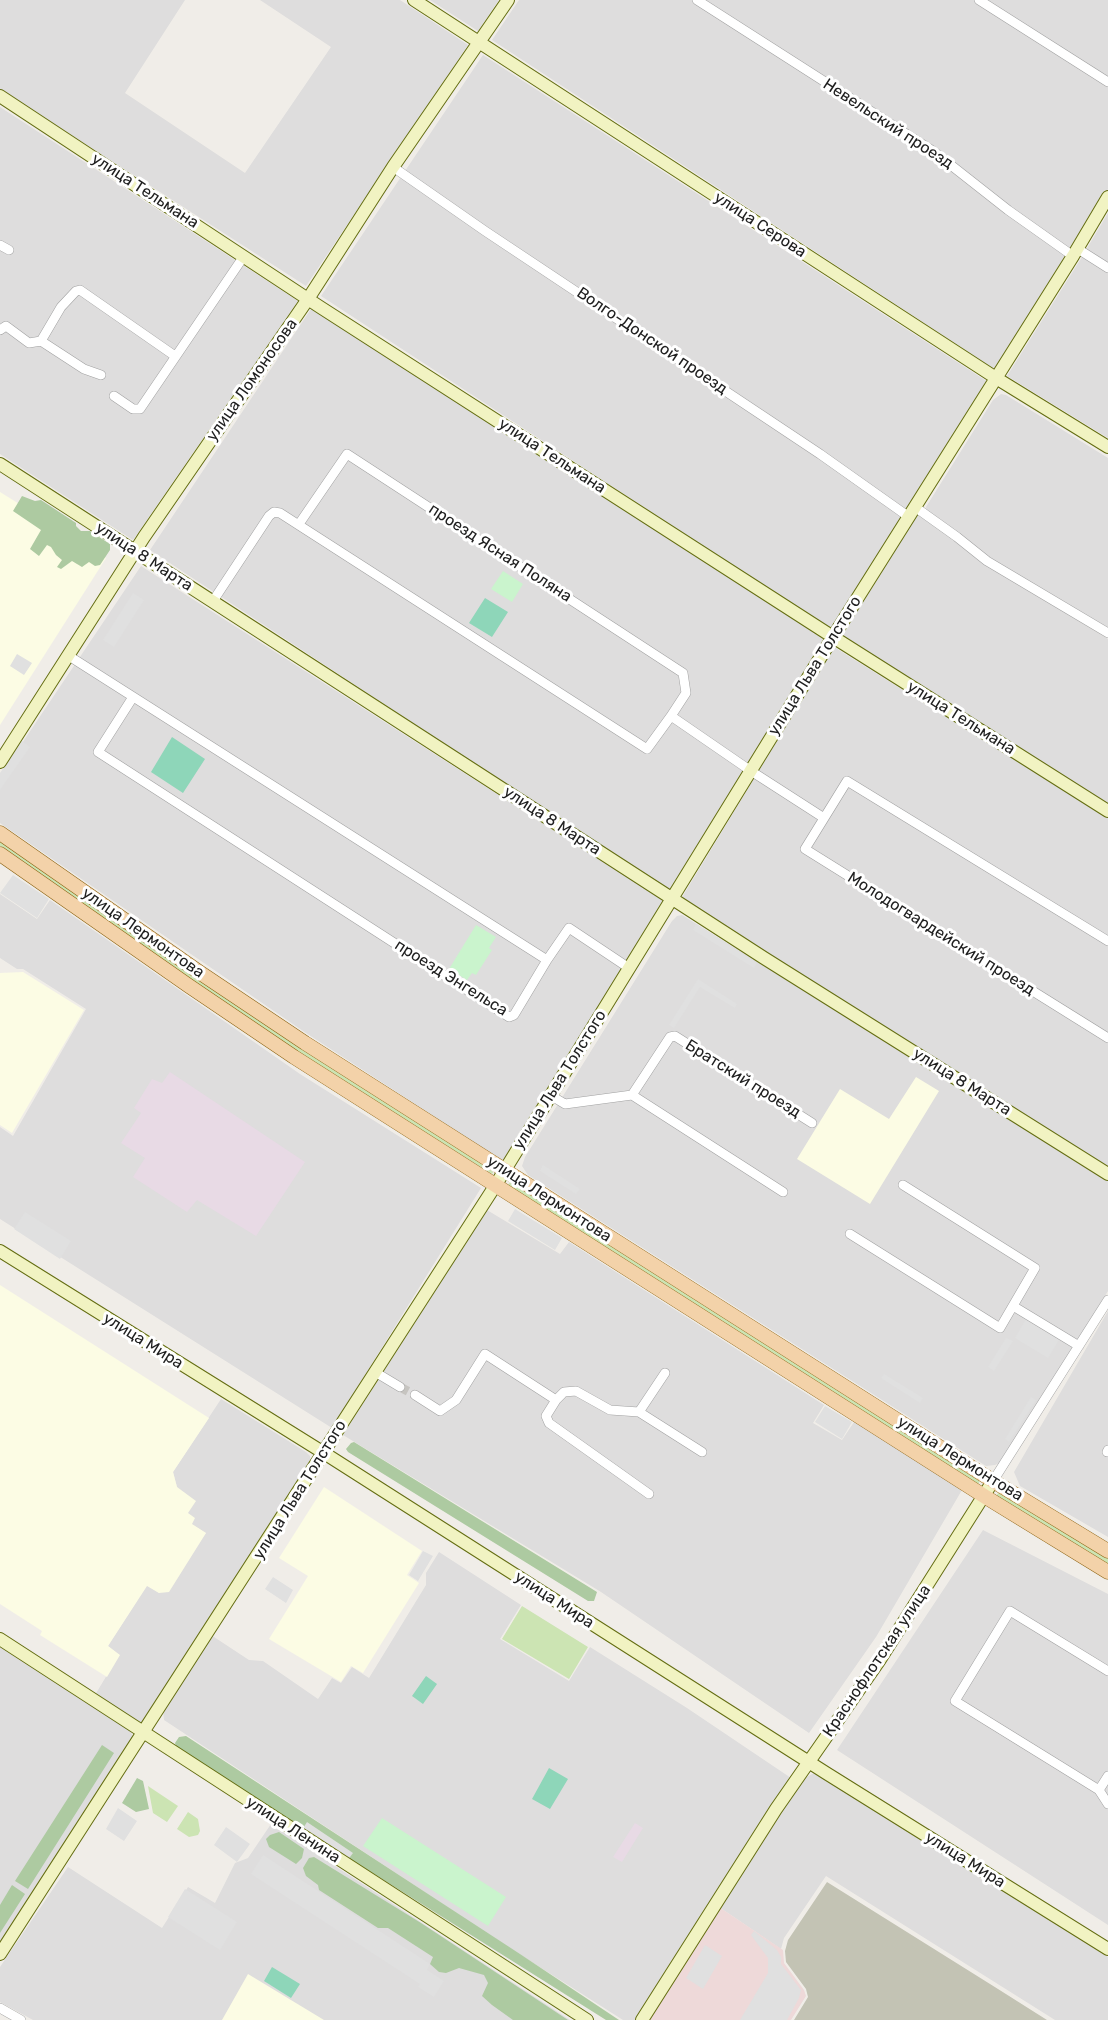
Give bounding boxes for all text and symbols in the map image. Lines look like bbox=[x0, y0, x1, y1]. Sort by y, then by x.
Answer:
street label: Невельский проезд bbox=[819, 75, 957, 173]
street label: улица Тельмана bbox=[88, 149, 202, 233]
street label: улица Серова bbox=[710, 188, 810, 262]
street label: Волго-Донской проезд bbox=[573, 283, 731, 399]
street label: улица Ломоносова bbox=[202, 315, 302, 445]
street label: улица Тельмана bbox=[495, 414, 609, 498]
street label: проезд Ясная Поляна bbox=[425, 500, 575, 606]
street label: улица 8 Марта bbox=[92, 518, 196, 596]
street label: улица Льва Толстого bbox=[764, 593, 866, 739]
street label: улица Тельмана bbox=[903, 677, 1019, 759]
street label: улица 8 Марта bbox=[500, 782, 604, 860]
street label: Молодогвардейский проезд bbox=[844, 868, 1038, 1000]
street label: улица Лермонтова bbox=[78, 884, 208, 982]
street label: проезд Энгельса bbox=[391, 936, 511, 1020]
street label: улица Льва Толстого bbox=[509, 1007, 611, 1153]
street label: Братский проезд bbox=[682, 1036, 804, 1122]
street label: улица 8 Марта bbox=[909, 1044, 1015, 1120]
street label: улица Лермонтова bbox=[483, 1152, 615, 1246]
street label: улица Мира bbox=[99, 1309, 187, 1373]
street label: улица Лермонтова bbox=[894, 1413, 1026, 1505]
street label: улица Льва Толстого bbox=[249, 1417, 351, 1563]
street label: улица Мира bbox=[511, 1567, 597, 1633]
street label: Краснофлотская улица bbox=[819, 1581, 935, 1741]
street label: улица Ленина bbox=[242, 1792, 344, 1868]
street label: улица Мира bbox=[921, 1828, 1009, 1892]

